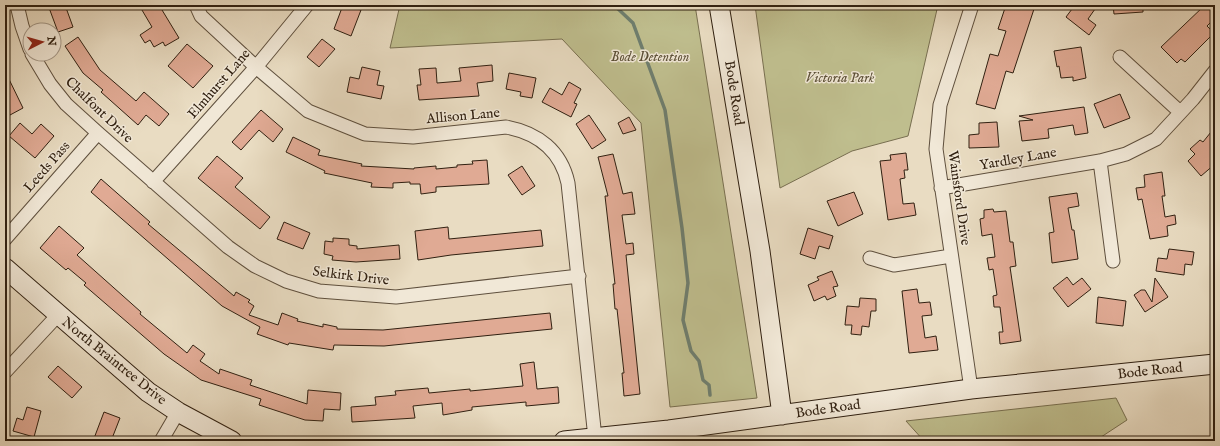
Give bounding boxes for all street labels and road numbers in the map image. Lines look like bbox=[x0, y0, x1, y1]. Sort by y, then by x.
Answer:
street label: Elmhurst Lane bbox=[184, 45, 255, 123]
street label: Bode Road bbox=[720, 59, 748, 127]
street label: Chalfont Drive bbox=[61, 73, 137, 147]
street label: Allison Lane bbox=[425, 104, 501, 128]
street label: Leeds Pass bbox=[20, 138, 74, 196]
street label: Yardley Lane bbox=[978, 143, 1058, 175]
street label: Wainsford Drive bbox=[943, 149, 975, 247]
street label: Selkirk Drive bbox=[312, 262, 391, 290]
street label: North Braintree Drive bbox=[58, 313, 171, 409]
street label: Bode Road bbox=[1117, 359, 1184, 383]
street label: Bode Road bbox=[794, 395, 862, 422]

